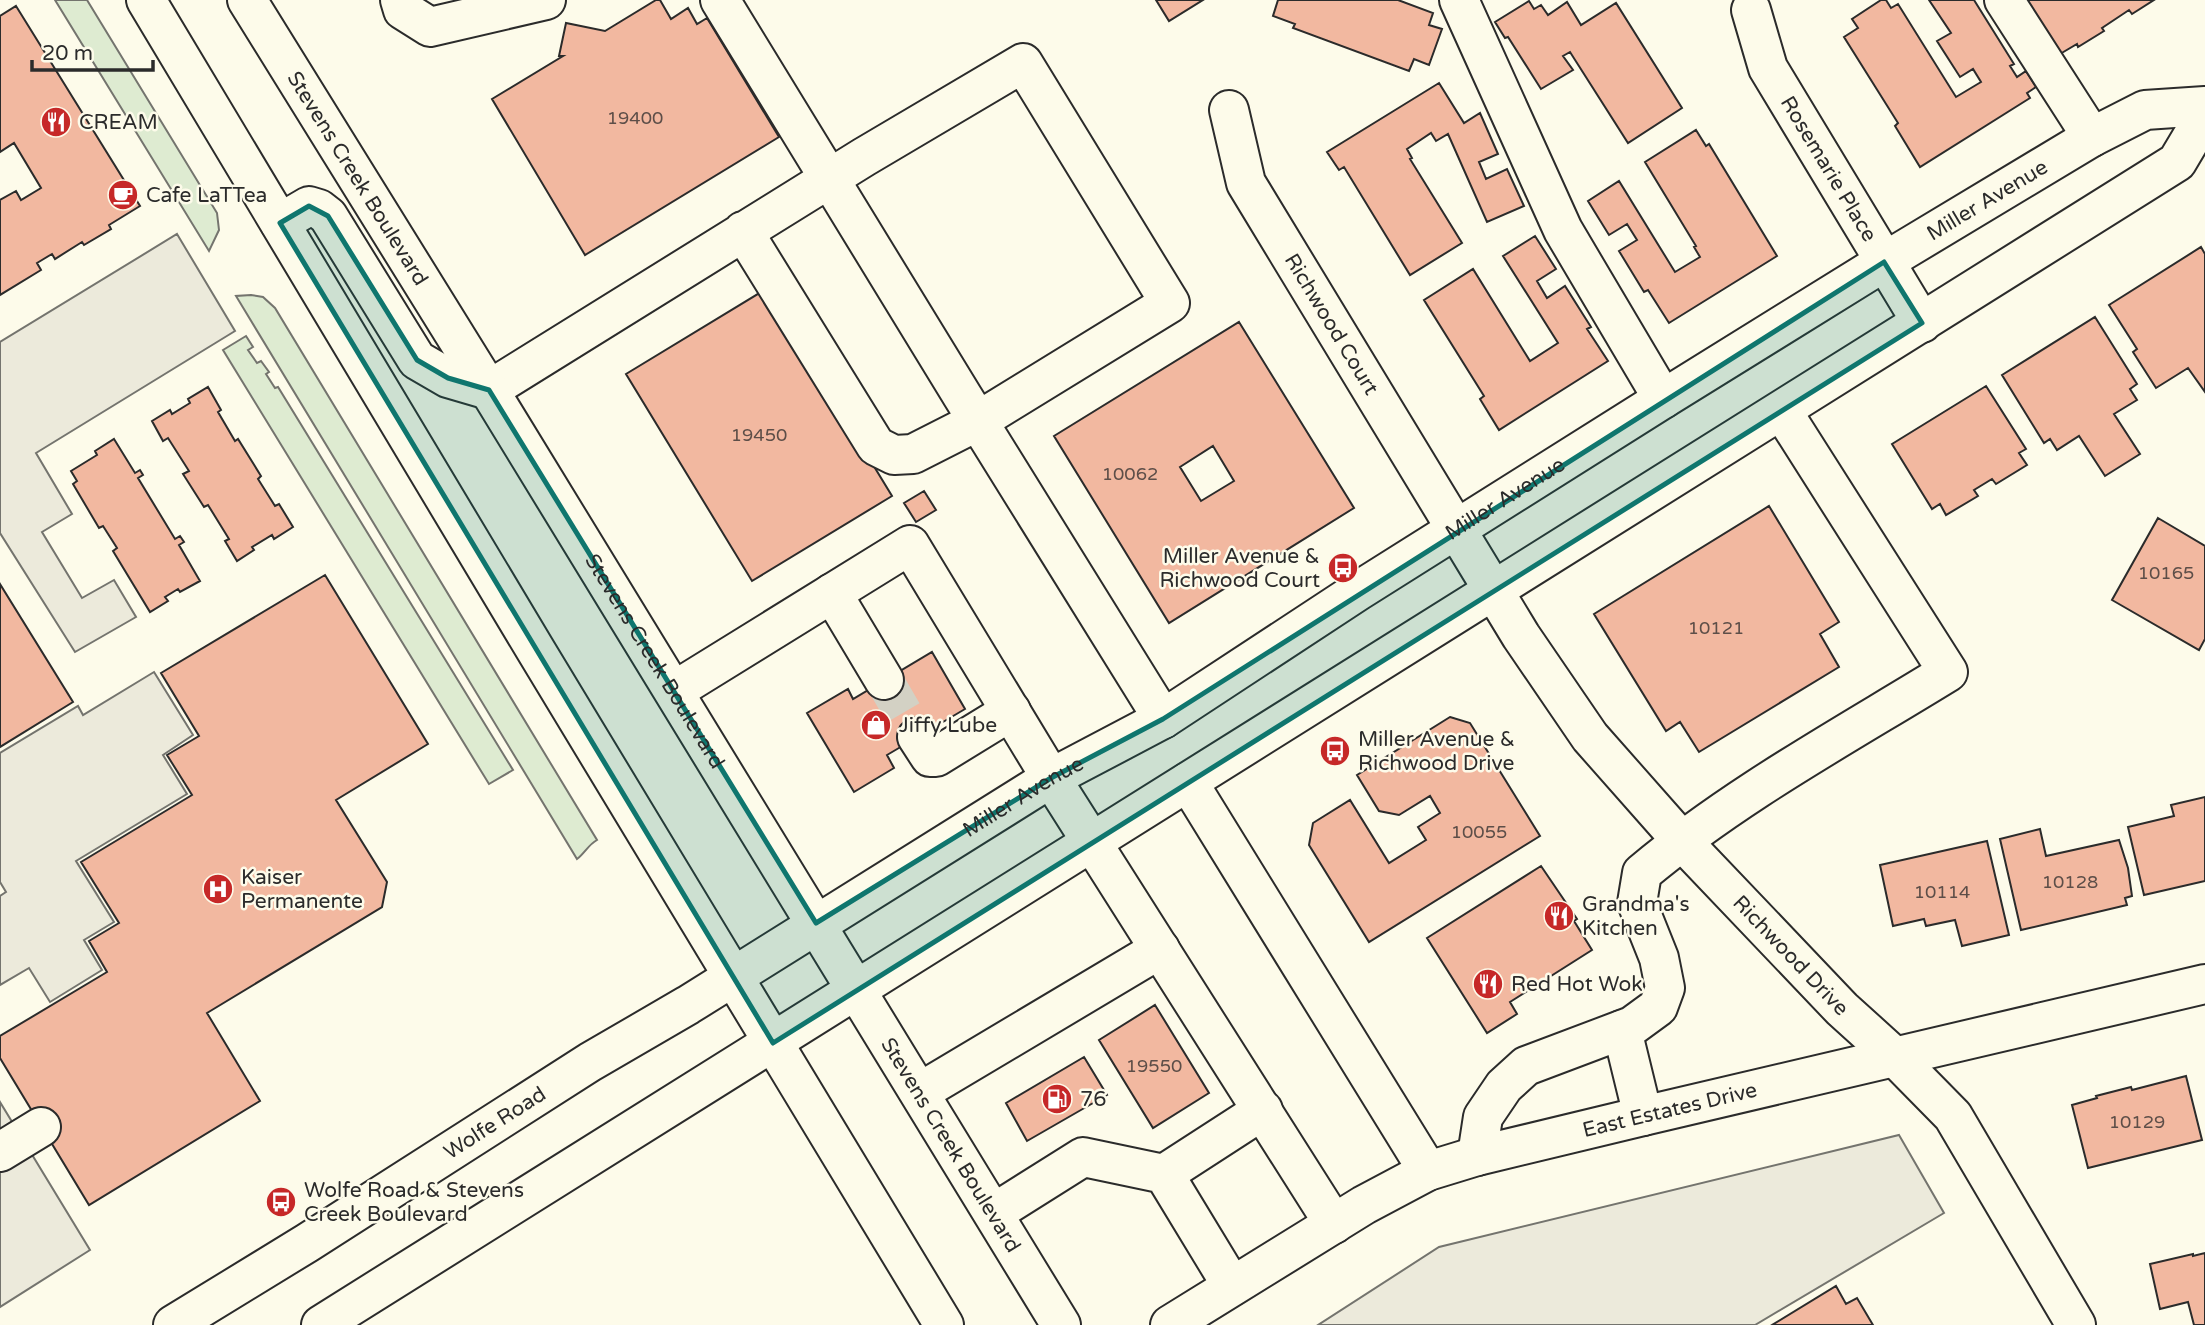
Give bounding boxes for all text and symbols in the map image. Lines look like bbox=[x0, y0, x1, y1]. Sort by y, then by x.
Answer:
scale bar bbox=[32, 28, 152, 72]
text: 20 m bbox=[42, 41, 93, 66]
street label: Stevens Creek Boulevard bbox=[282, 67, 433, 290]
street label: Rosemarie Place bbox=[1775, 92, 1882, 246]
restaurant icon: CREAM bbox=[39, 105, 73, 139]
house number: 19400 bbox=[607, 107, 663, 129]
place label: CREAM bbox=[79, 110, 158, 135]
street label: Miller Avenue bbox=[1922, 155, 2052, 246]
cafe icon: Cafe LaTTea bbox=[106, 178, 140, 212]
place label: Cafe LaTTea bbox=[146, 183, 267, 208]
street label: Richwood Court bbox=[1279, 249, 1384, 400]
house number: 19450 bbox=[731, 424, 787, 446]
street label: Miller Avenue bbox=[1441, 452, 1570, 546]
house number: 10062 bbox=[1102, 463, 1158, 485]
place label: Miller Avenue & Richwood Court bbox=[1159, 544, 1320, 593]
street label: Stevens Creek Boulevard bbox=[579, 550, 730, 773]
bus stop icon: Miller Avenue & Richwood Court bbox=[1326, 551, 1360, 585]
house number: 10165 bbox=[2138, 562, 2194, 584]
house number: 10121 bbox=[1688, 617, 1744, 639]
shop icon: Jiffy Lube bbox=[859, 708, 893, 742]
place label: Jiffy Lube bbox=[899, 713, 997, 738]
place label: Miller Avenue & Richwood Drive bbox=[1358, 727, 1515, 776]
bus stop icon: Miller Avenue & Richwood Drive bbox=[1318, 734, 1352, 768]
street label: Miller Avenue bbox=[958, 751, 1088, 843]
house number: 10055 bbox=[1451, 821, 1507, 843]
place label: Kaiser Permanente bbox=[241, 865, 363, 914]
house number: 10128 bbox=[2042, 871, 2098, 893]
hospital icon: Kaiser Permanente bbox=[201, 872, 235, 906]
house number: 10114 bbox=[1914, 881, 1970, 903]
street label: Richwood Drive bbox=[1728, 890, 1854, 1021]
place label: Grandma's Kitchen bbox=[1582, 892, 1690, 941]
restaurant icon: Grandma's Kitchen bbox=[1542, 899, 1576, 933]
restaurant icon: Red Hot Wok bbox=[1471, 967, 1505, 1001]
place label: Red Hot Wok bbox=[1511, 972, 1643, 997]
street label: Stevens Creek Boulevard bbox=[875, 1033, 1026, 1257]
house number: 19550 bbox=[1126, 1055, 1182, 1077]
street label: East Estates Drive bbox=[1580, 1078, 1760, 1143]
street label: Wolfe Road bbox=[439, 1082, 551, 1165]
fuel station icon: 76 bbox=[1040, 1082, 1074, 1116]
place label: 76 bbox=[1080, 1087, 1106, 1112]
house number: 10129 bbox=[2109, 1111, 2165, 1133]
place label: Wolfe Road & Stevens Creek Boulevard bbox=[304, 1178, 524, 1227]
bus stop icon: Wolfe Road & Stevens Creek Boulevard bbox=[264, 1185, 298, 1219]

